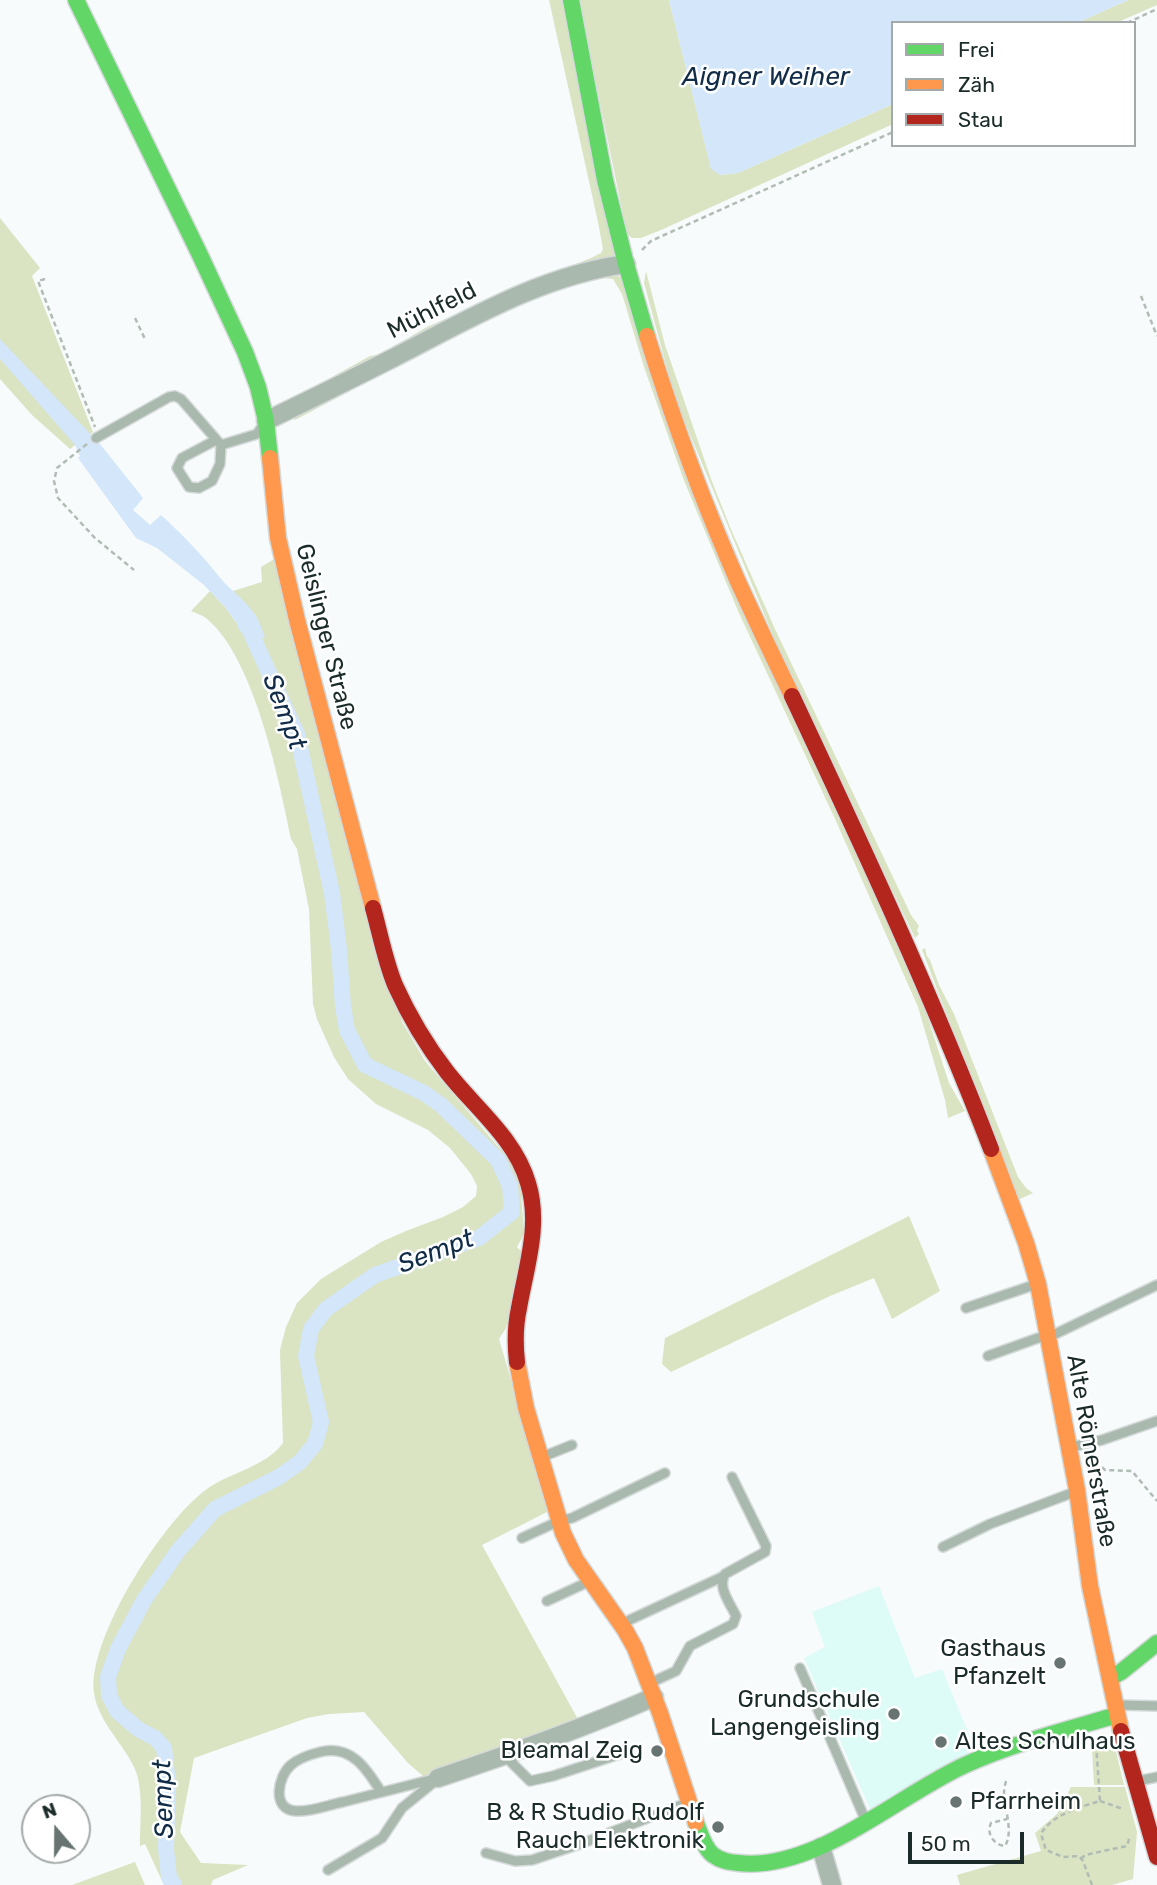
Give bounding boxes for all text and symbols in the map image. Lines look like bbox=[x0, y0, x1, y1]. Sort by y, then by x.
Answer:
legend bbox=[891, 21, 1136, 147]
text: Frei bbox=[958, 37, 995, 62]
water label: Aigner Weiher bbox=[682, 61, 850, 93]
text: Zäh bbox=[958, 72, 995, 97]
text: Stau bbox=[958, 107, 1004, 132]
street label: Mühlfeld bbox=[382, 276, 482, 346]
street label: Geislinger Straße bbox=[289, 541, 363, 733]
water label: Sempt bbox=[255, 670, 313, 754]
water label: Sempt bbox=[394, 1223, 478, 1281]
street label: Alte Römerstraße bbox=[1060, 1352, 1122, 1550]
place label: Gasthaus Pfanzelt bbox=[940, 1635, 1046, 1691]
marker: Gasthaus Pfanzelt bbox=[1052, 1655, 1068, 1671]
place label: Grundschule Langengeisling bbox=[710, 1686, 880, 1742]
marker: Grundschule Langengeisling bbox=[886, 1706, 902, 1722]
place label: Altes Schulhaus bbox=[955, 1728, 1135, 1756]
marker: Altes Schulhaus bbox=[933, 1734, 949, 1750]
place label: Bleamal Zeig bbox=[501, 1737, 643, 1765]
marker: Bleamal Zeig bbox=[649, 1743, 665, 1759]
water label: Sempt bbox=[147, 1759, 181, 1839]
place label: Pfarrheim bbox=[970, 1788, 1081, 1816]
north arrow bbox=[21, 1794, 91, 1864]
marker: Pfarrheim bbox=[948, 1794, 964, 1810]
text: N bbox=[39, 1798, 60, 1824]
place label: B & R Studio Rudolf Rauch Elektronik bbox=[486, 1799, 704, 1855]
scale bar bbox=[912, 1818, 1028, 1862]
marker: B & R Studio Rudolf Rauch Elektronik bbox=[710, 1819, 726, 1835]
text: 50 m bbox=[921, 1831, 971, 1856]

